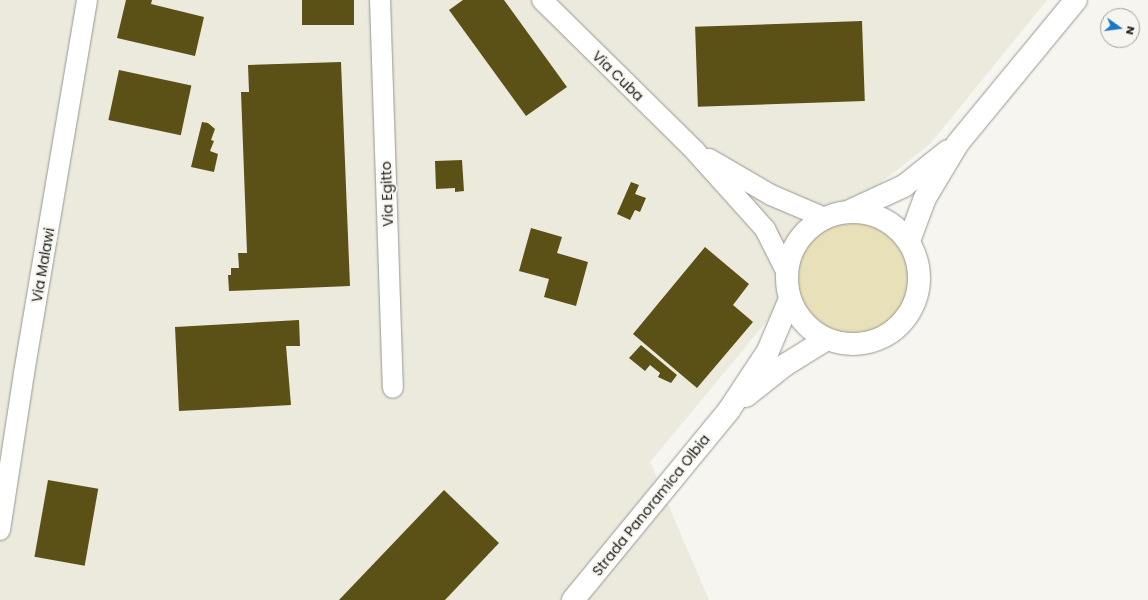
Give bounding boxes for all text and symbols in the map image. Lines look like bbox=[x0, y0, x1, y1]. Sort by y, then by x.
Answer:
north arrow bbox=[1100, 8, 1140, 48]
text: N bbox=[1122, 25, 1139, 37]
street label: Via Cuba bbox=[589, 47, 647, 105]
street label: Via Egitto bbox=[377, 161, 397, 227]
street label: Via Malawi bbox=[28, 226, 58, 304]
street label: Strada Panoramica Olbia bbox=[589, 431, 713, 579]

